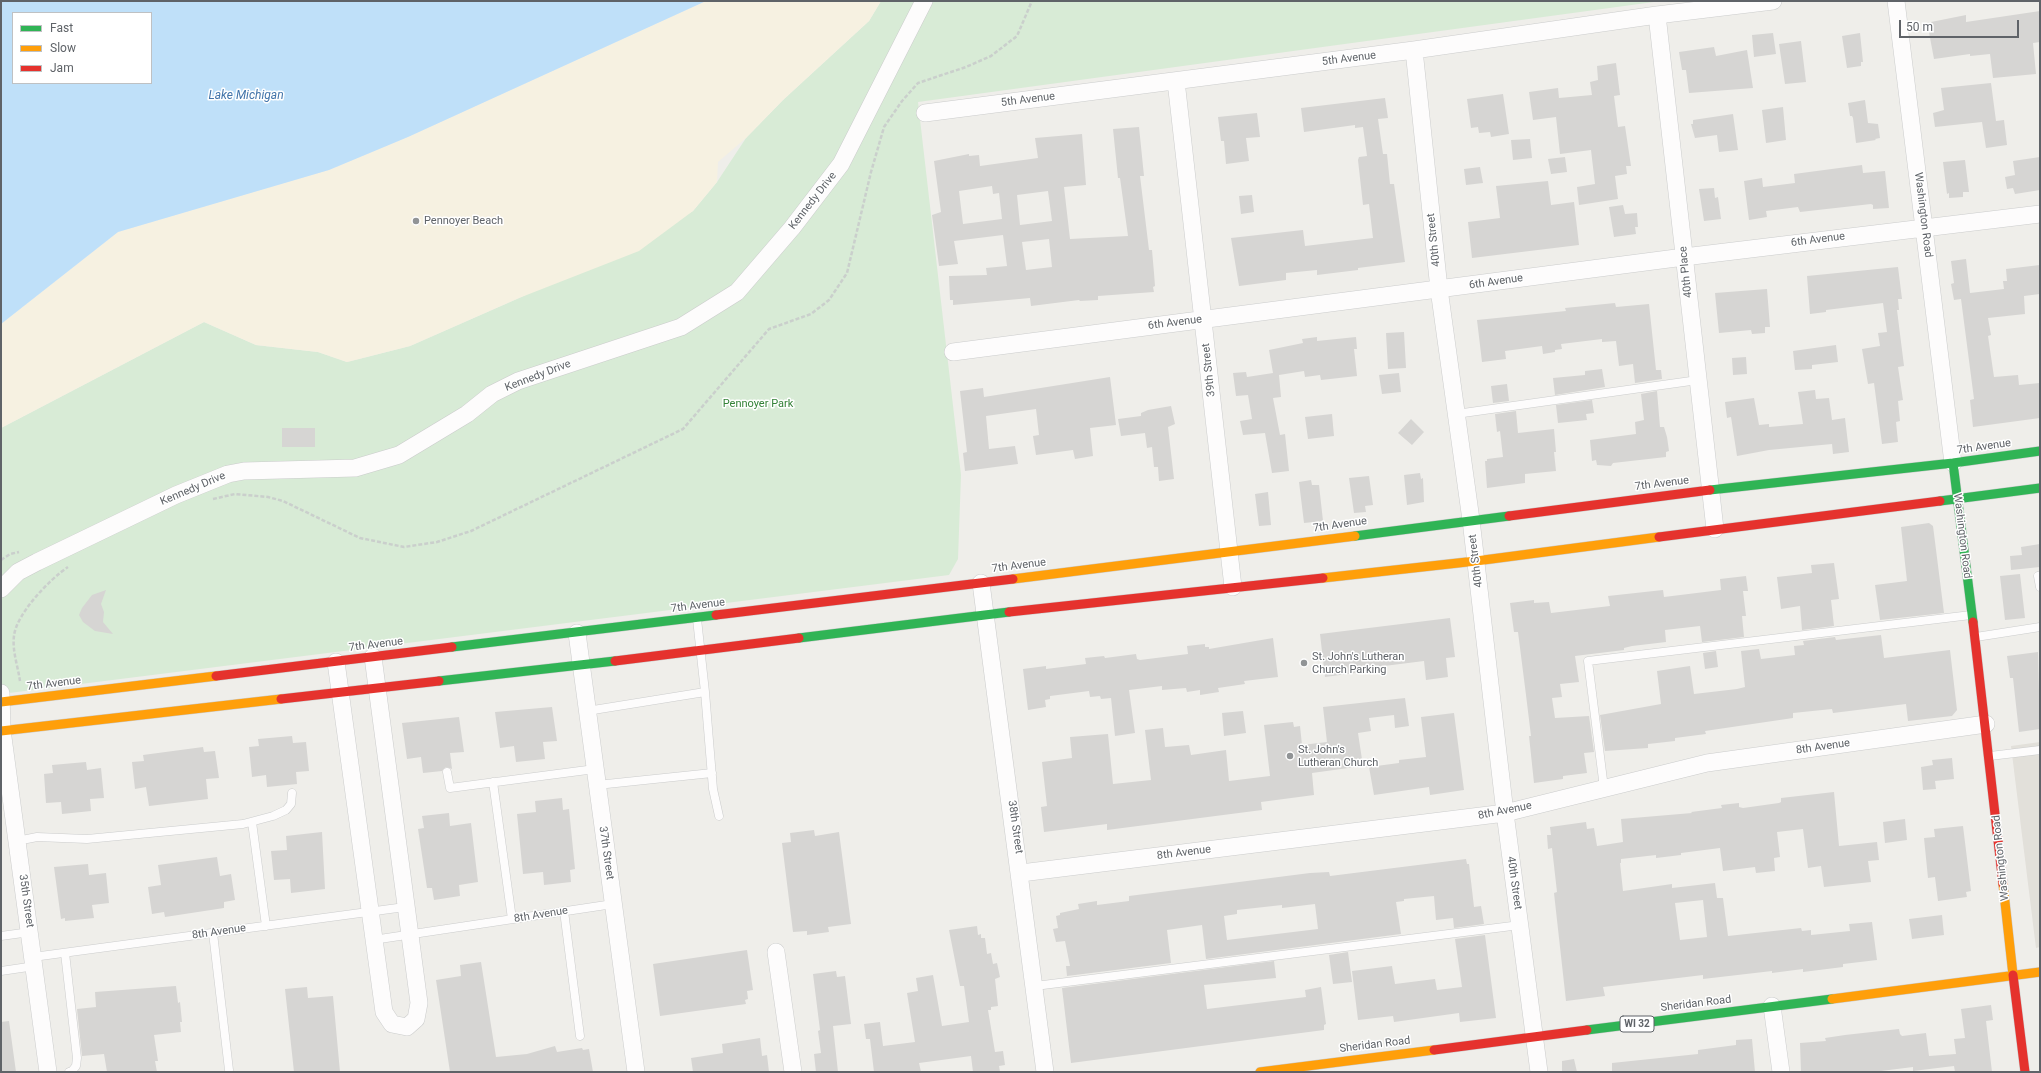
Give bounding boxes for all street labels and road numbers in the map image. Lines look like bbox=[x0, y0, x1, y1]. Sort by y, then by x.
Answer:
street label: 5th Avenue bbox=[1321, 49, 1377, 69]
street label: 5th Avenue bbox=[1000, 90, 1056, 110]
street label: Kennedy Drive bbox=[786, 170, 840, 232]
street label: Washington Road bbox=[1911, 171, 1935, 259]
street label: 40th Street bbox=[1425, 213, 1443, 267]
street label: 6th Avenue bbox=[1790, 230, 1846, 250]
street label: 40th Place bbox=[1677, 245, 1695, 299]
street label: 6th Avenue bbox=[1468, 272, 1524, 292]
street label: 6th Avenue bbox=[1147, 313, 1203, 333]
street label: 39th Street bbox=[1200, 343, 1218, 397]
street label: Kennedy Drive bbox=[503, 357, 573, 395]
street label: 7th Avenue bbox=[1956, 437, 2012, 457]
street label: Kennedy Drive bbox=[158, 469, 228, 509]
street label: 7th Avenue bbox=[1634, 474, 1690, 494]
street label: Washington Road bbox=[1950, 492, 1974, 580]
street label: 7th Avenue bbox=[1312, 515, 1368, 535]
street label: 40th Street bbox=[1466, 534, 1486, 588]
street label: 7th Avenue bbox=[991, 556, 1047, 576]
street label: 7th Avenue bbox=[670, 596, 726, 616]
street label: 7th Avenue bbox=[348, 635, 404, 655]
street label: 7th Avenue bbox=[26, 674, 82, 694]
street label: 8th Avenue bbox=[1795, 737, 1851, 757]
street label: 38th Street bbox=[1005, 799, 1025, 855]
street label: 8th Avenue bbox=[1477, 799, 1533, 823]
street label: Washington Road bbox=[1990, 815, 2012, 901]
street label: 37th Street bbox=[596, 825, 616, 881]
street label: 8th Avenue bbox=[1156, 843, 1212, 863]
street label: 40th Street bbox=[1504, 855, 1524, 911]
street label: 35th Street bbox=[16, 873, 36, 929]
street label: 8th Avenue bbox=[513, 904, 569, 926]
street label: 8th Avenue bbox=[191, 922, 247, 942]
street label: Sheridan Road bbox=[1660, 993, 1732, 1015]
road number: WI 32 bbox=[1620, 1016, 1654, 1032]
street label: Sheridan Road bbox=[1339, 1034, 1411, 1056]

